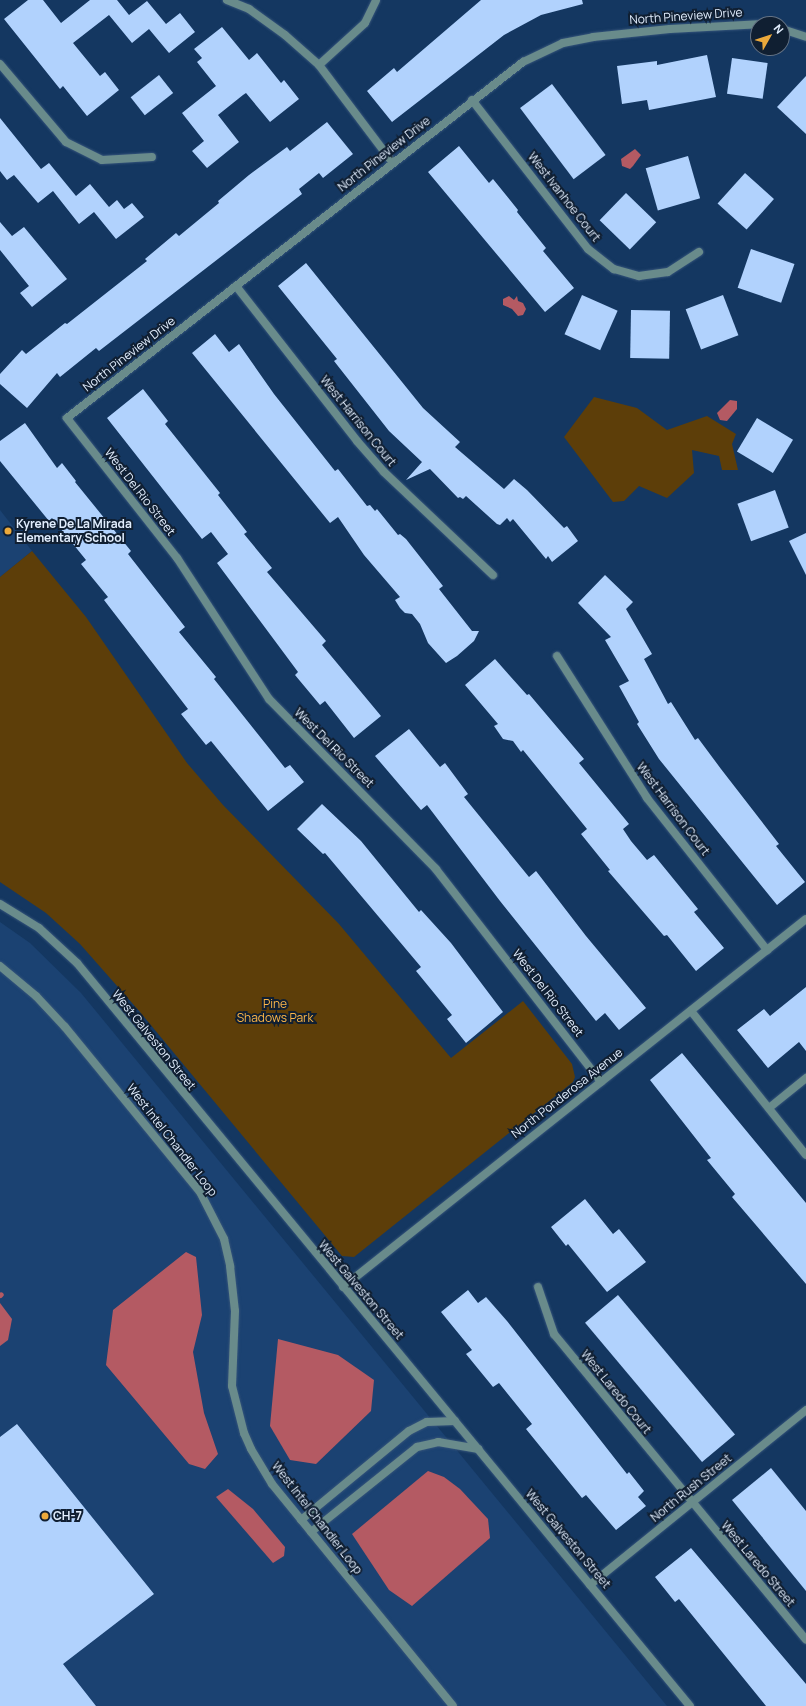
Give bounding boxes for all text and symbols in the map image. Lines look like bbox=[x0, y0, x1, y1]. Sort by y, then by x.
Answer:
street label: North Pineview Drive bbox=[629, 5, 743, 27]
north arrow bbox=[750, 16, 790, 56]
text: N bbox=[771, 21, 787, 37]
street label: North Pineview Drive bbox=[335, 113, 433, 195]
street label: West Ivanhoe Court bbox=[525, 150, 603, 244]
street label: North Pineview Drive bbox=[80, 313, 178, 395]
street label: West Harrison Court bbox=[317, 373, 399, 469]
street label: West Del Rio Street bbox=[102, 446, 178, 538]
place label: Kyrene De La Mirada Elementary School bbox=[16, 517, 132, 545]
marker: Kyrene De La Mirada Elementary School bbox=[3, 526, 13, 536]
street label: West Del Rio Street bbox=[291, 705, 377, 791]
street label: West Harrison Court bbox=[633, 760, 713, 858]
street label: West Del Rio Street bbox=[510, 947, 586, 1039]
street label: West Galveston Street bbox=[109, 987, 199, 1093]
park label: Pine Shadows Park bbox=[237, 997, 313, 1025]
street label: North Ponderosa Avenue bbox=[509, 1045, 625, 1141]
street label: West Intel Chandler Loop bbox=[124, 1081, 220, 1199]
street label: West Galveston Street bbox=[315, 1238, 407, 1342]
street label: West Laredo Court bbox=[578, 1347, 654, 1437]
street label: North Rush Street bbox=[648, 1451, 734, 1525]
street label: West Intel Chandler Loop bbox=[269, 1459, 365, 1577]
street label: West Galveston Street bbox=[522, 1487, 614, 1591]
place label: CH-7 bbox=[53, 1509, 82, 1523]
marker: CH-7 bbox=[40, 1511, 50, 1521]
street label: West Laredo Street bbox=[718, 1518, 798, 1610]

